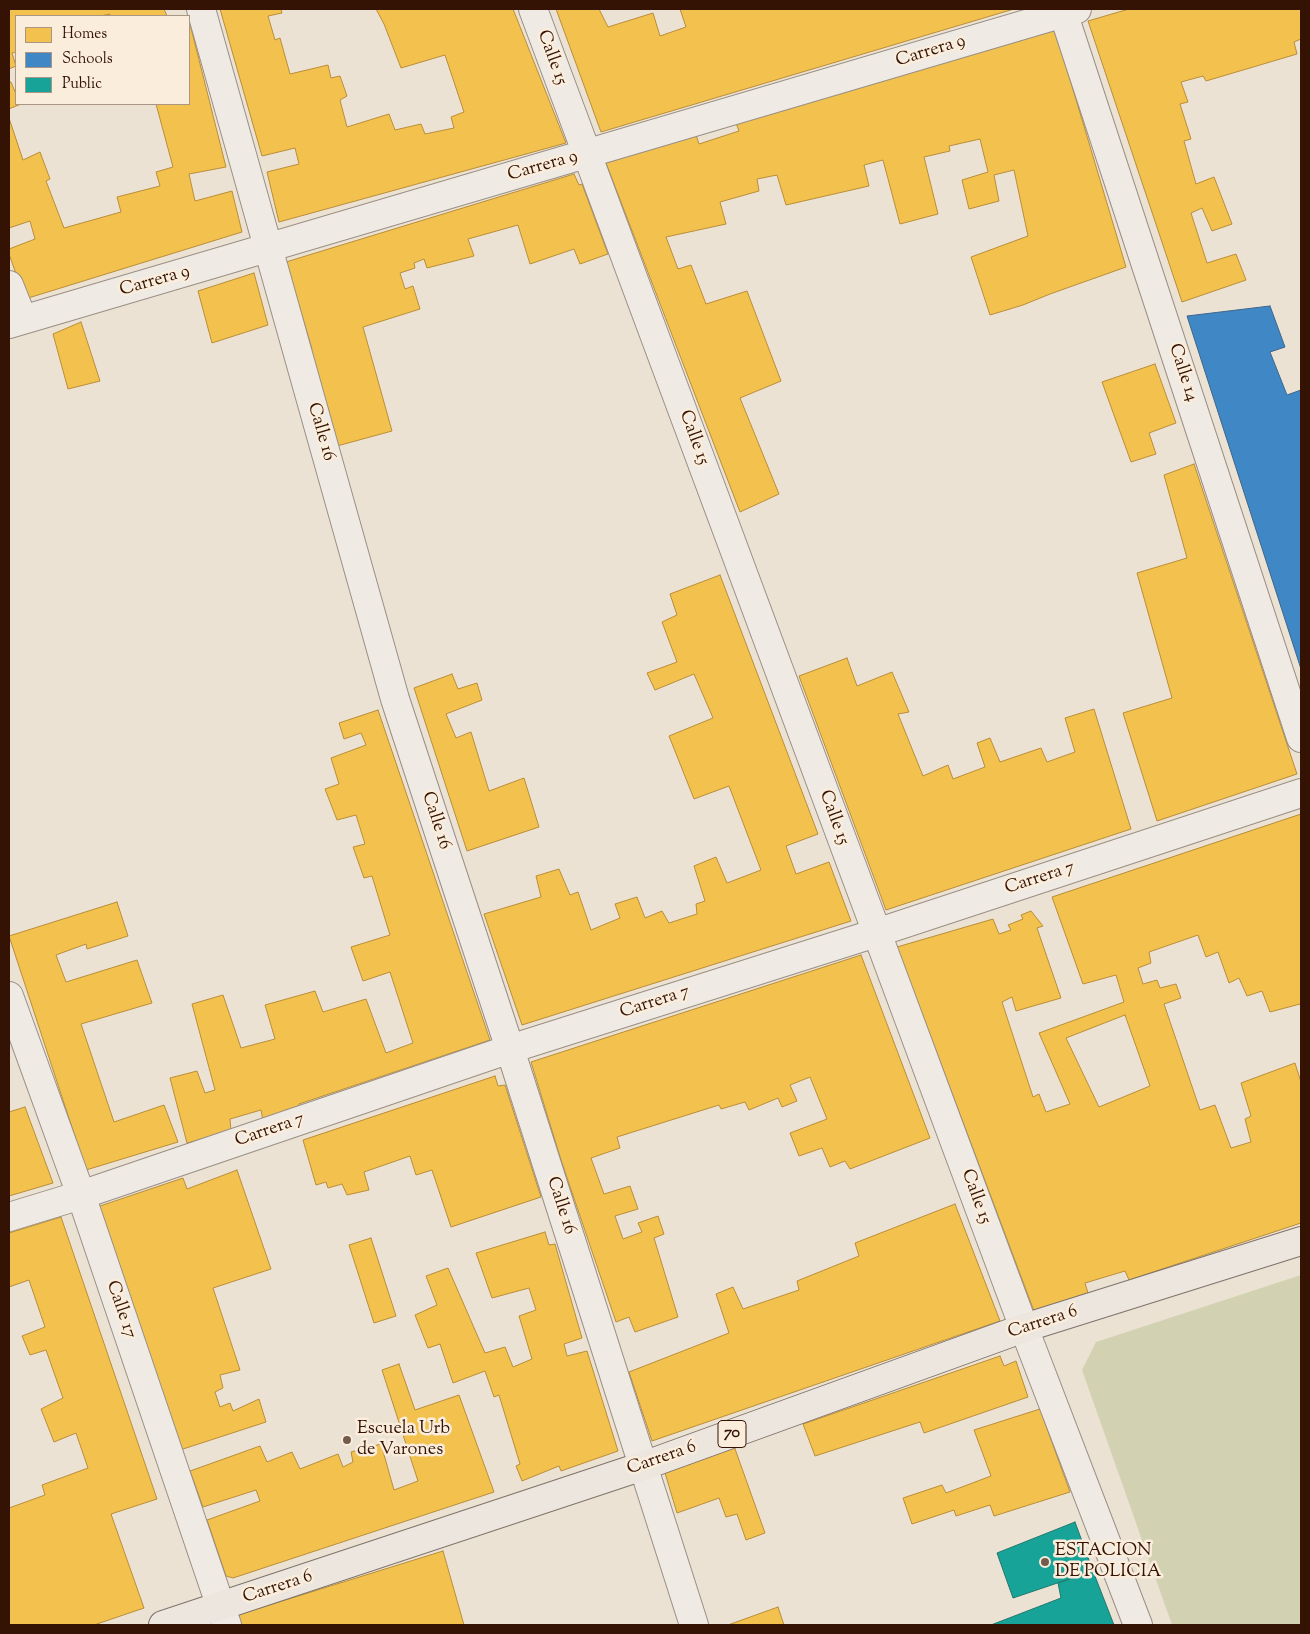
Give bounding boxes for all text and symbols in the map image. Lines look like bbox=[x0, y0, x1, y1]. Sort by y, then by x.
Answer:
legend bbox=[15, 15, 190, 105]
text: Homes bbox=[62, 24, 107, 45]
street label: Calle 15 bbox=[531, 28, 571, 88]
street label: Carrera 9 bbox=[894, 31, 968, 73]
text: Schools bbox=[62, 49, 113, 70]
text: Public bbox=[62, 74, 102, 95]
street label: Carrera 9 bbox=[506, 147, 580, 187]
street label: Carrera 9 bbox=[118, 262, 192, 302]
street label: Calle 14 bbox=[1162, 341, 1202, 405]
street label: Calle 16 bbox=[301, 400, 339, 464]
street label: Calle 15 bbox=[673, 408, 713, 468]
street label: Calle 15 bbox=[813, 788, 853, 848]
street label: Calle 16 bbox=[416, 789, 454, 853]
street label: Carrera 7 bbox=[1002, 858, 1078, 900]
street label: Carrera 7 bbox=[617, 982, 693, 1024]
street label: Carrera 7 bbox=[232, 1109, 308, 1153]
street label: Calle 15 bbox=[955, 1167, 995, 1227]
street label: Calle 16 bbox=[541, 1174, 579, 1238]
street label: Calle 17 bbox=[100, 1278, 140, 1342]
street label: Carrera 6 bbox=[1005, 1302, 1081, 1344]
place label: Escuela Urb de Varones bbox=[357, 1419, 450, 1462]
road number: 70 bbox=[718, 1420, 746, 1448]
marker: Escuela Urb de Varones bbox=[341, 1434, 353, 1446]
street label: Carrera 6 bbox=[624, 1437, 700, 1481]
place label: ESTACION DE POLICIA bbox=[1055, 1541, 1161, 1584]
marker: ESTACION DE POLICIA bbox=[1039, 1556, 1051, 1568]
street label: Carrera 6 bbox=[240, 1567, 316, 1609]

